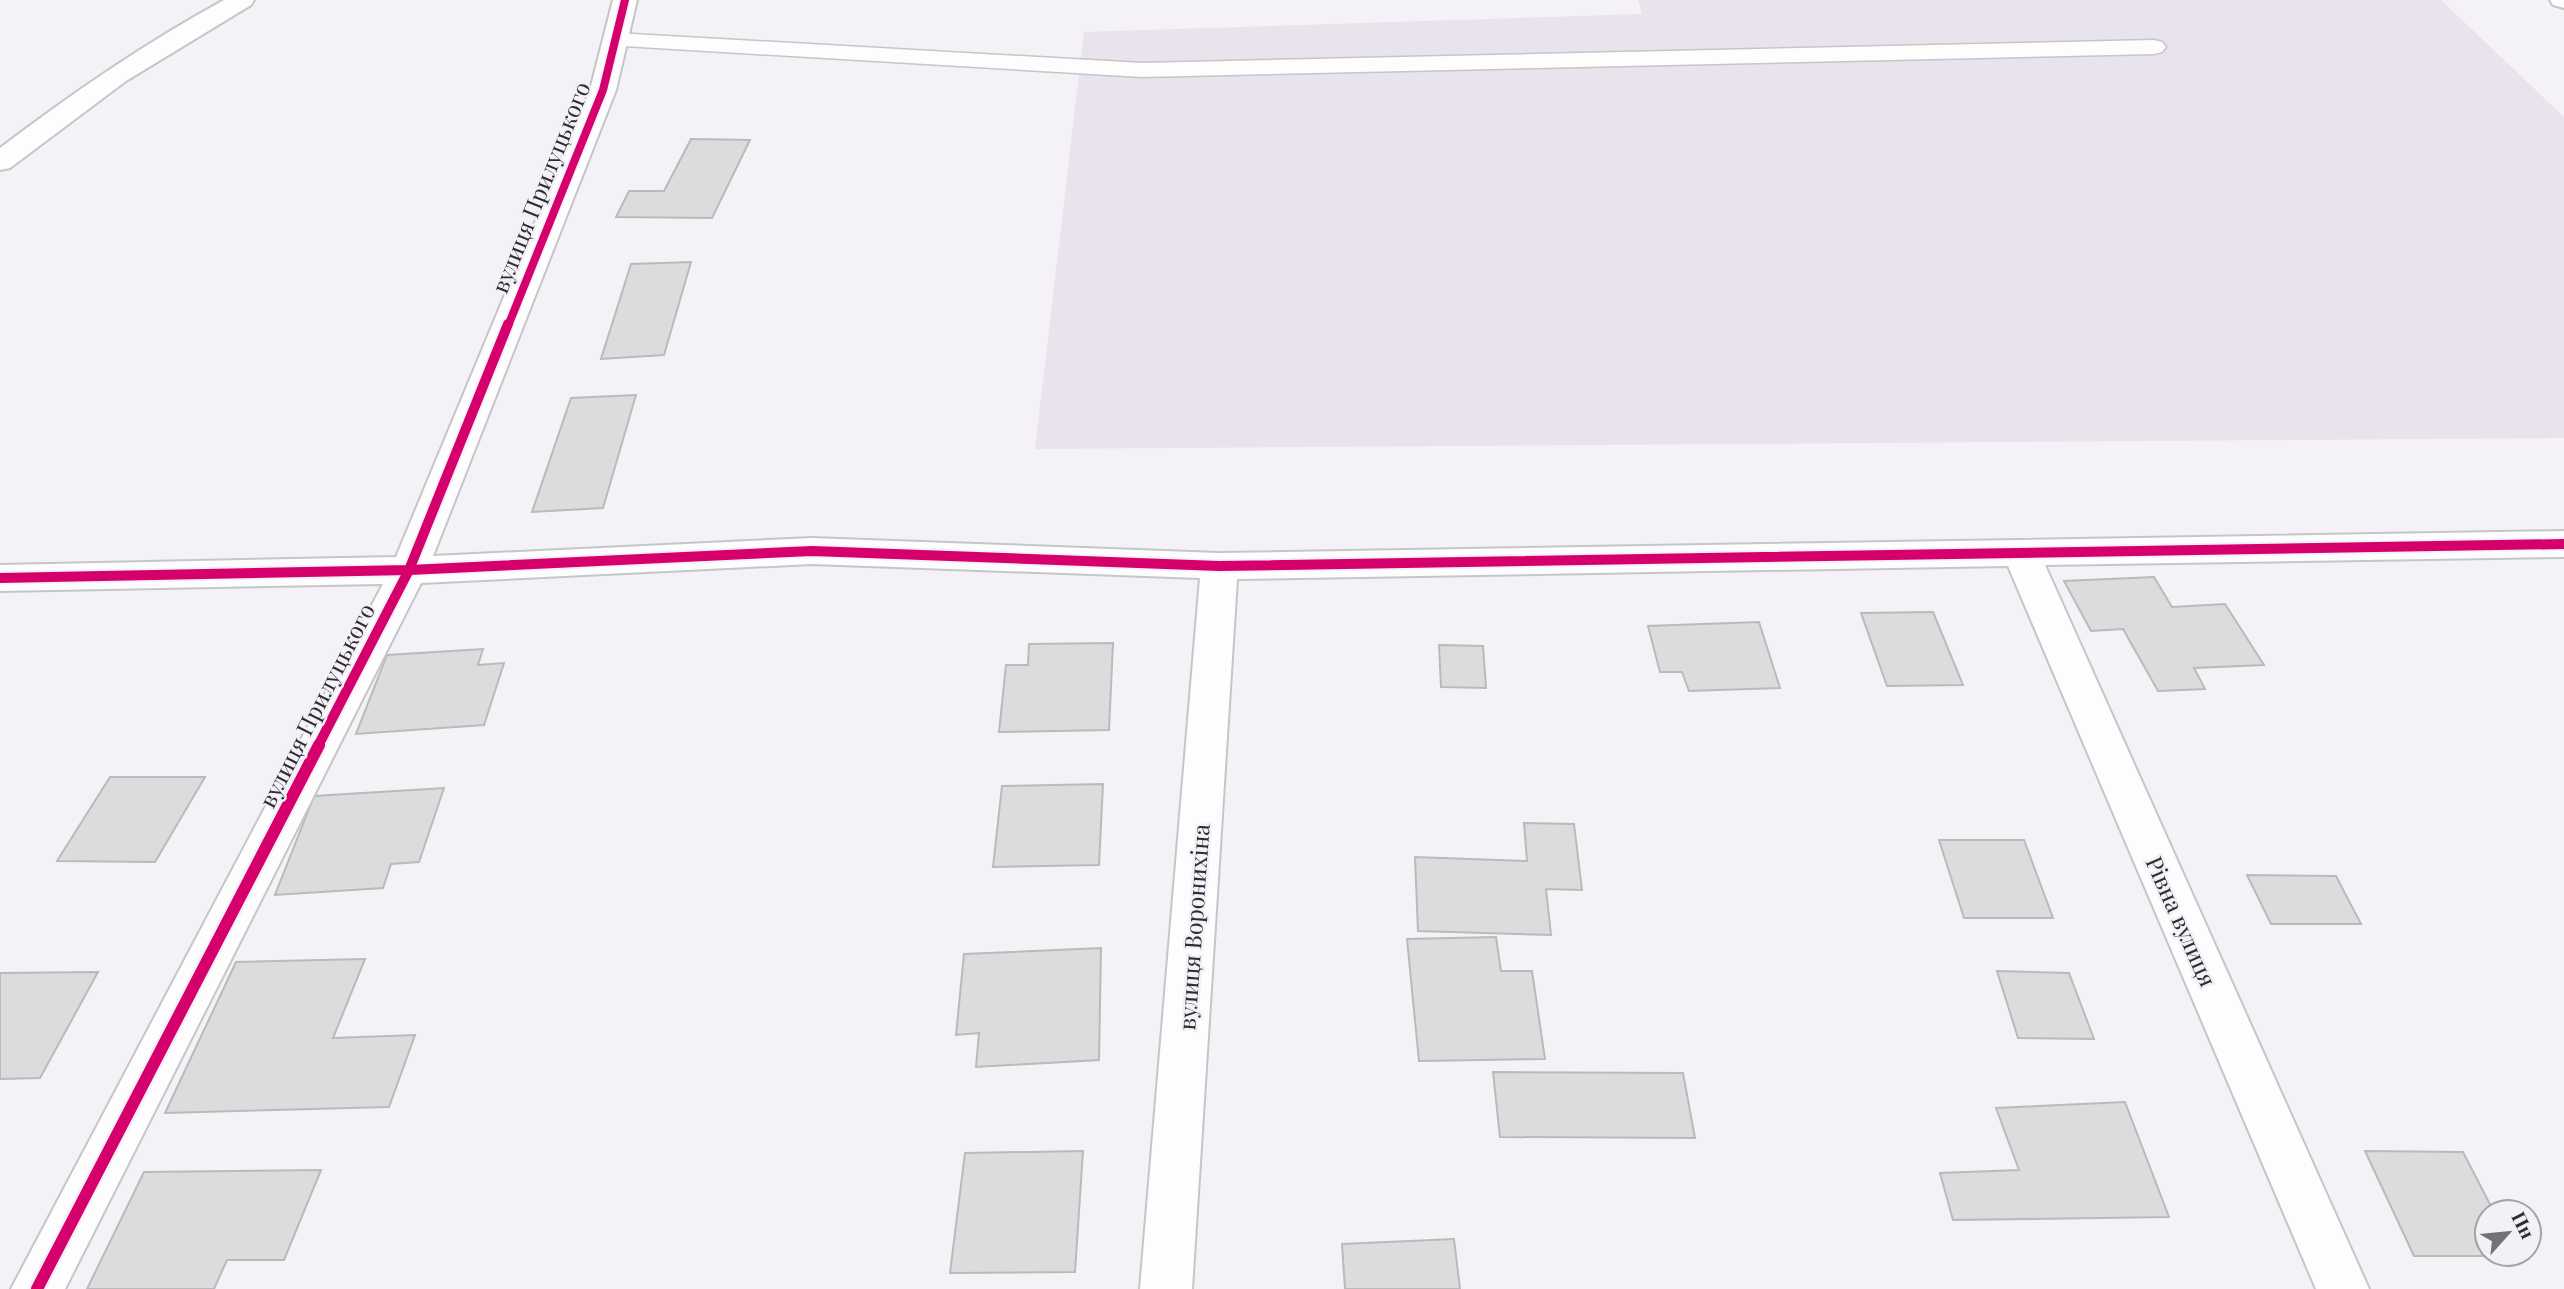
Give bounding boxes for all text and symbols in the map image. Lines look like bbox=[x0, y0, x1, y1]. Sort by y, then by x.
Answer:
street label: вулиця Прилуцького bbox=[483, 77, 597, 297]
street label: вулиця Прилуцького bbox=[251, 598, 381, 812]
street label: вулиця Воронихіна bbox=[1170, 822, 1216, 1031]
street label: Рівна вулиця bbox=[2140, 851, 2224, 991]
north arrow bbox=[2473, 1198, 2543, 1268]
text: Пн bbox=[2506, 1207, 2542, 1243]

